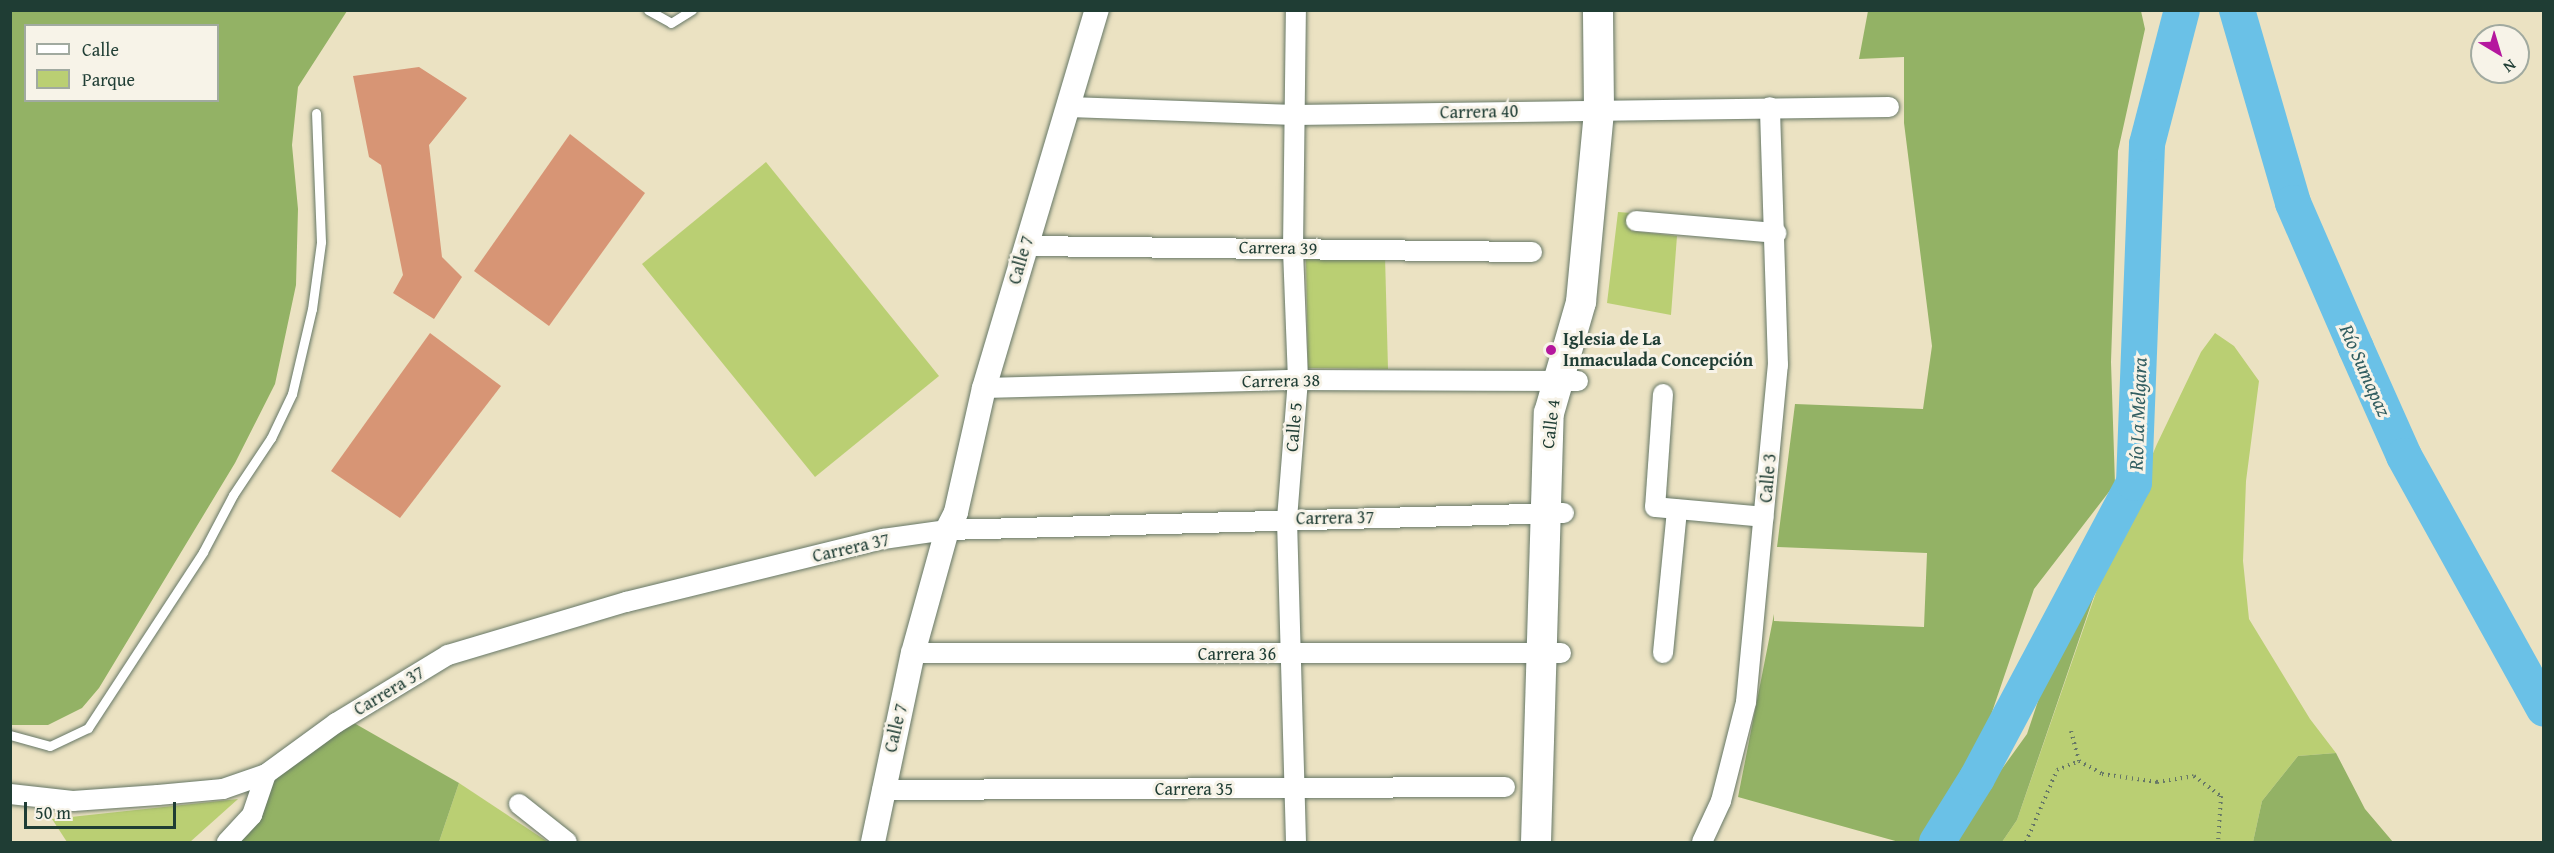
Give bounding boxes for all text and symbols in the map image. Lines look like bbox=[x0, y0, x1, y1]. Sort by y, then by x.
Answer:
legend bbox=[24, 24, 219, 102]
north arrow bbox=[2470, 24, 2530, 84]
text: Calle bbox=[82, 36, 119, 63]
text: N bbox=[2498, 54, 2521, 79]
text: Parque bbox=[82, 66, 135, 93]
street label: Carrera 40 bbox=[1440, 101, 1518, 123]
street label: Calle 7 bbox=[1004, 233, 1038, 287]
street label: Carrera 39 bbox=[1239, 237, 1317, 259]
water label: Río Sumapaz bbox=[2335, 320, 2397, 420]
place label: Iglesia de La Inmaculada Concepción bbox=[1563, 329, 1753, 372]
marker: Iglesia de La Inmaculada Concepción bbox=[1544, 343, 1558, 357]
water label: Río La Melgara bbox=[2123, 357, 2151, 471]
street label: Carrera 38 bbox=[1242, 370, 1320, 392]
street label: Calle 4 bbox=[1537, 398, 1565, 450]
street label: Calle 5 bbox=[1281, 401, 1307, 453]
street label: Calle 3 bbox=[1755, 452, 1781, 504]
street label: Carrera 37 bbox=[1296, 507, 1374, 529]
street label: Carrera 37 bbox=[810, 529, 892, 567]
street label: Carrera 36 bbox=[1198, 643, 1276, 665]
street label: Carrera 37 bbox=[350, 662, 428, 720]
street label: Calle 7 bbox=[880, 701, 912, 755]
street label: Carrera 35 bbox=[1155, 778, 1233, 800]
scale bar bbox=[27, 790, 178, 828]
text: 50 m bbox=[35, 799, 71, 826]

